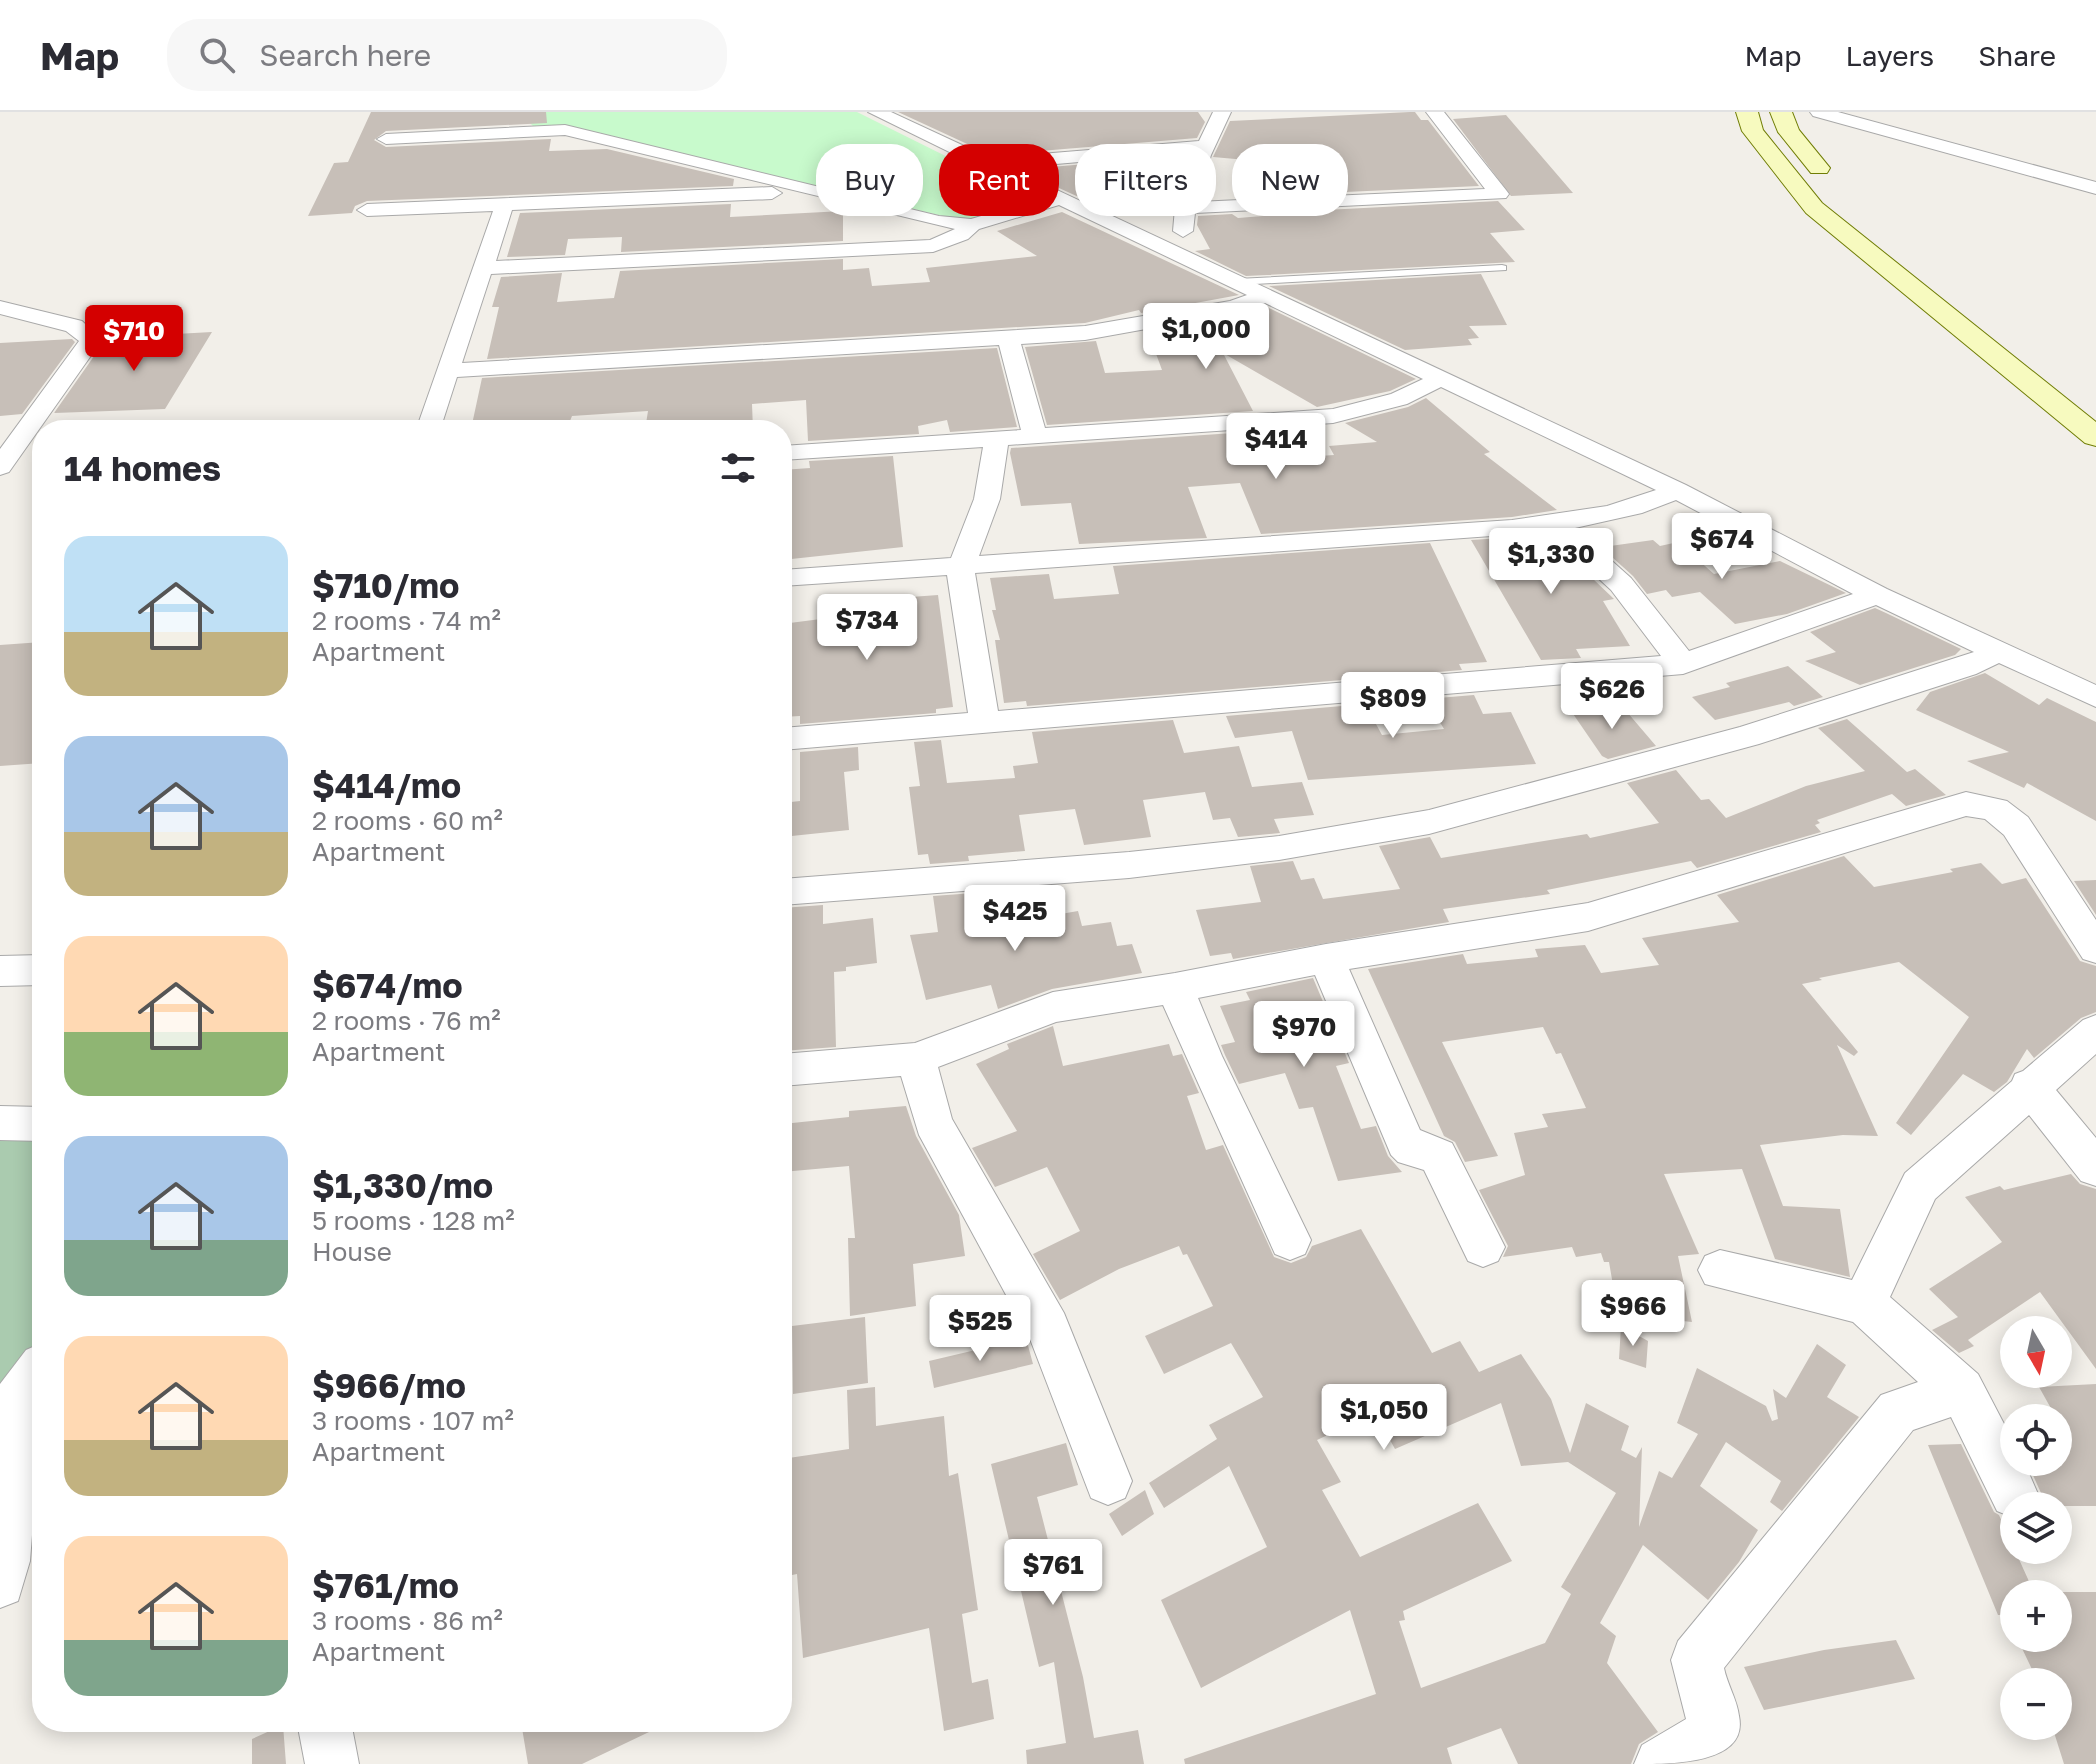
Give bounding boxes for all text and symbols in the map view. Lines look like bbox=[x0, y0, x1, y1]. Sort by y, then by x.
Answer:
search box bbox=[167, 19, 727, 91]
text: Map bbox=[40, 33, 119, 78]
icon: search bbox=[195, 33, 239, 77]
text: Search here bbox=[259, 37, 431, 73]
text: Map bbox=[1744, 39, 1802, 72]
text: Layers bbox=[1846, 39, 1934, 72]
text: Share bbox=[1978, 39, 2056, 72]
chip: Buy bbox=[816, 144, 923, 216]
chip: Rent bbox=[939, 144, 1059, 216]
chip: Filters bbox=[1075, 144, 1216, 216]
chip: New bbox=[1232, 144, 1348, 216]
pin: $1,000 bbox=[1141, 303, 1271, 371]
pin: $710 bbox=[87, 305, 181, 373]
text: $1,000 bbox=[1161, 313, 1251, 344]
text: $710 bbox=[103, 315, 165, 346]
pin: $414 bbox=[1229, 413, 1323, 481]
text: $414 bbox=[1244, 423, 1308, 454]
icon: filters bbox=[716, 446, 760, 490]
text: 14 homes bbox=[64, 448, 221, 488]
pin: $674 bbox=[1675, 513, 1769, 581]
text: $674 bbox=[1690, 523, 1754, 554]
pin: $1,330 bbox=[1486, 528, 1616, 596]
text: $1,330 bbox=[1507, 538, 1595, 569]
text: $710/mo bbox=[312, 565, 459, 605]
icon: home bbox=[128, 568, 224, 664]
pin: $734 bbox=[820, 594, 914, 662]
text: $734 bbox=[835, 604, 899, 635]
text: 2 rooms · 74 m² bbox=[312, 605, 501, 636]
text: Apartment bbox=[312, 636, 445, 667]
pin: $626 bbox=[1565, 663, 1659, 731]
pin: $809 bbox=[1346, 672, 1440, 740]
text: $626 bbox=[1579, 673, 1645, 704]
text: $809 bbox=[1359, 682, 1427, 713]
text: $414/mo bbox=[312, 765, 461, 805]
icon: home bbox=[128, 768, 224, 864]
text: 2 rooms · 60 m² bbox=[312, 805, 503, 836]
text: Apartment bbox=[312, 836, 445, 867]
pin: $425 bbox=[968, 885, 1062, 953]
text: $425 bbox=[982, 895, 1048, 926]
text: $674/mo bbox=[312, 965, 463, 1005]
icon: home bbox=[128, 968, 224, 1064]
pin: $970 bbox=[1257, 1001, 1351, 1069]
text: 2 rooms · 76 m² bbox=[312, 1005, 501, 1036]
text: $970 bbox=[1271, 1011, 1337, 1042]
text: Apartment bbox=[312, 1036, 445, 1067]
text: $1,330/mo bbox=[312, 1165, 493, 1205]
icon: home bbox=[128, 1168, 224, 1264]
text: 5 rooms · 128 m² bbox=[312, 1205, 515, 1236]
text: House bbox=[312, 1236, 392, 1267]
pin: $966 bbox=[1586, 1280, 1680, 1348]
text: $966 bbox=[1600, 1290, 1666, 1321]
pin: $525 bbox=[933, 1295, 1027, 1363]
text: $525 bbox=[947, 1305, 1013, 1336]
north arrow bbox=[2000, 1316, 2072, 1388]
map controls bbox=[2000, 1316, 2072, 1740]
text: $966/mo bbox=[312, 1365, 466, 1405]
icon: home bbox=[128, 1368, 224, 1464]
pin: $1,050 bbox=[1319, 1384, 1449, 1452]
text: $1,050 bbox=[1340, 1394, 1428, 1425]
button: locate bbox=[2000, 1404, 2072, 1476]
text: 3 rooms · 107 m² bbox=[312, 1405, 514, 1436]
text: Apartment bbox=[312, 1436, 445, 1467]
button: layers bbox=[2000, 1492, 2072, 1564]
pin: $761 bbox=[1006, 1539, 1100, 1607]
text: $761 bbox=[1022, 1549, 1084, 1580]
text: $761/mo bbox=[312, 1565, 459, 1605]
icon: home bbox=[128, 1568, 224, 1664]
button: + bbox=[2000, 1580, 2072, 1652]
text: 3 rooms · 86 m² bbox=[312, 1605, 503, 1636]
text: Apartment bbox=[312, 1636, 445, 1667]
button: − bbox=[2000, 1668, 2072, 1740]

